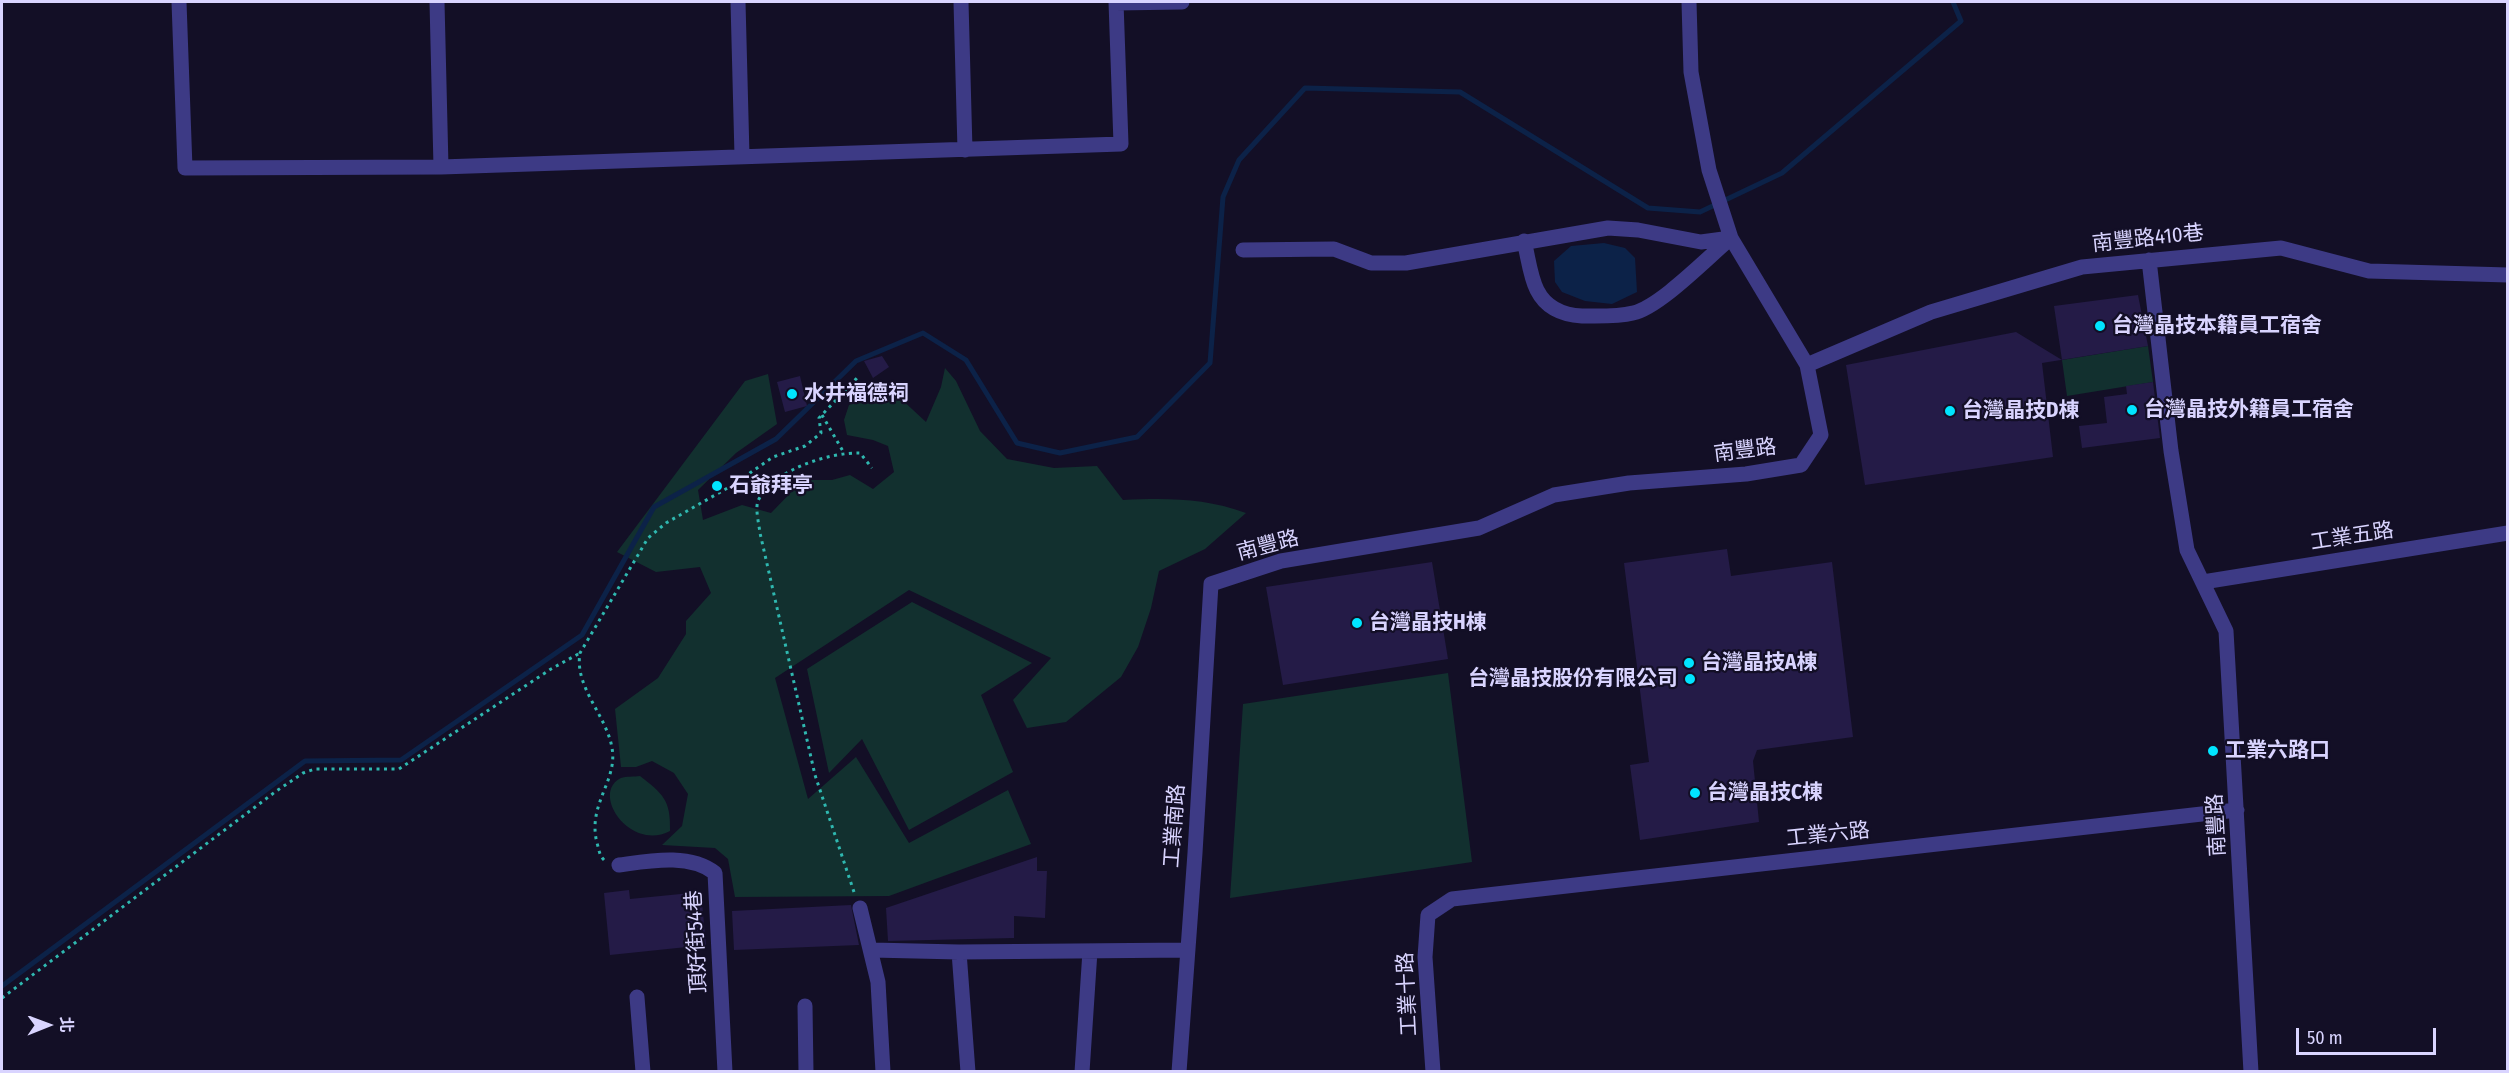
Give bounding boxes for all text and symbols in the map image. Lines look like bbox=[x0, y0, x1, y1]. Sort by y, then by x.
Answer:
street label: 南豐路410巷 bbox=[2091, 221, 2205, 257]
place label: 台灣晶技本籍員工宿舍 bbox=[2112, 313, 2322, 339]
marker: 台灣晶技本籍員工宿舍 bbox=[2093, 319, 2107, 333]
place label: 水井福德祠 bbox=[804, 381, 909, 407]
marker: 水井福德祠 bbox=[785, 387, 799, 401]
place label: 台灣晶技外籍員工宿舍 bbox=[2144, 397, 2354, 423]
place label: 台灣晶技D棟 bbox=[1962, 398, 2079, 424]
marker: 台灣晶技外籍員工宿舍 bbox=[2125, 403, 2139, 417]
marker: 台灣晶技D棟 bbox=[1943, 404, 1957, 418]
street label: 南豐路 bbox=[1712, 435, 1778, 467]
place label: 石爺拜亭 bbox=[729, 473, 813, 499]
marker: 石爺拜亭 bbox=[710, 479, 724, 493]
street label: 工業五路 bbox=[2309, 518, 2395, 556]
street label: 南豐路 bbox=[1234, 526, 1302, 566]
place label: 台灣晶技H棟 bbox=[1369, 610, 1487, 636]
marker: 台灣晶技H棟 bbox=[1350, 616, 1364, 630]
place label: 台灣晶技A棟 bbox=[1701, 650, 1817, 676]
marker: 台灣晶技A棟 bbox=[1682, 656, 1696, 670]
place label: 台灣晶技股份有限公司 bbox=[1468, 666, 1678, 692]
marker: 台灣晶技股份有限公司 bbox=[1683, 672, 1697, 686]
place label: 工業六路口 bbox=[2225, 738, 2330, 764]
marker: 工業六路口 bbox=[2206, 744, 2220, 758]
place label: 台灣晶技C棟 bbox=[1707, 780, 1823, 806]
street label: 工業南路 bbox=[1160, 783, 1190, 869]
marker: 台灣晶技C棟 bbox=[1688, 786, 1702, 800]
street label: 南豐路 bbox=[2203, 793, 2231, 857]
street label: 工業六路 bbox=[1785, 818, 1871, 852]
street label: 頂好街54巷 bbox=[682, 890, 712, 994]
street label: 工業十路 bbox=[1393, 951, 1423, 1037]
north arrow bbox=[18, 995, 78, 1055]
text: 北 bbox=[57, 1016, 76, 1033]
scale bar bbox=[2299, 1016, 2438, 1054]
text: 50 m bbox=[2307, 1027, 2343, 1049]

